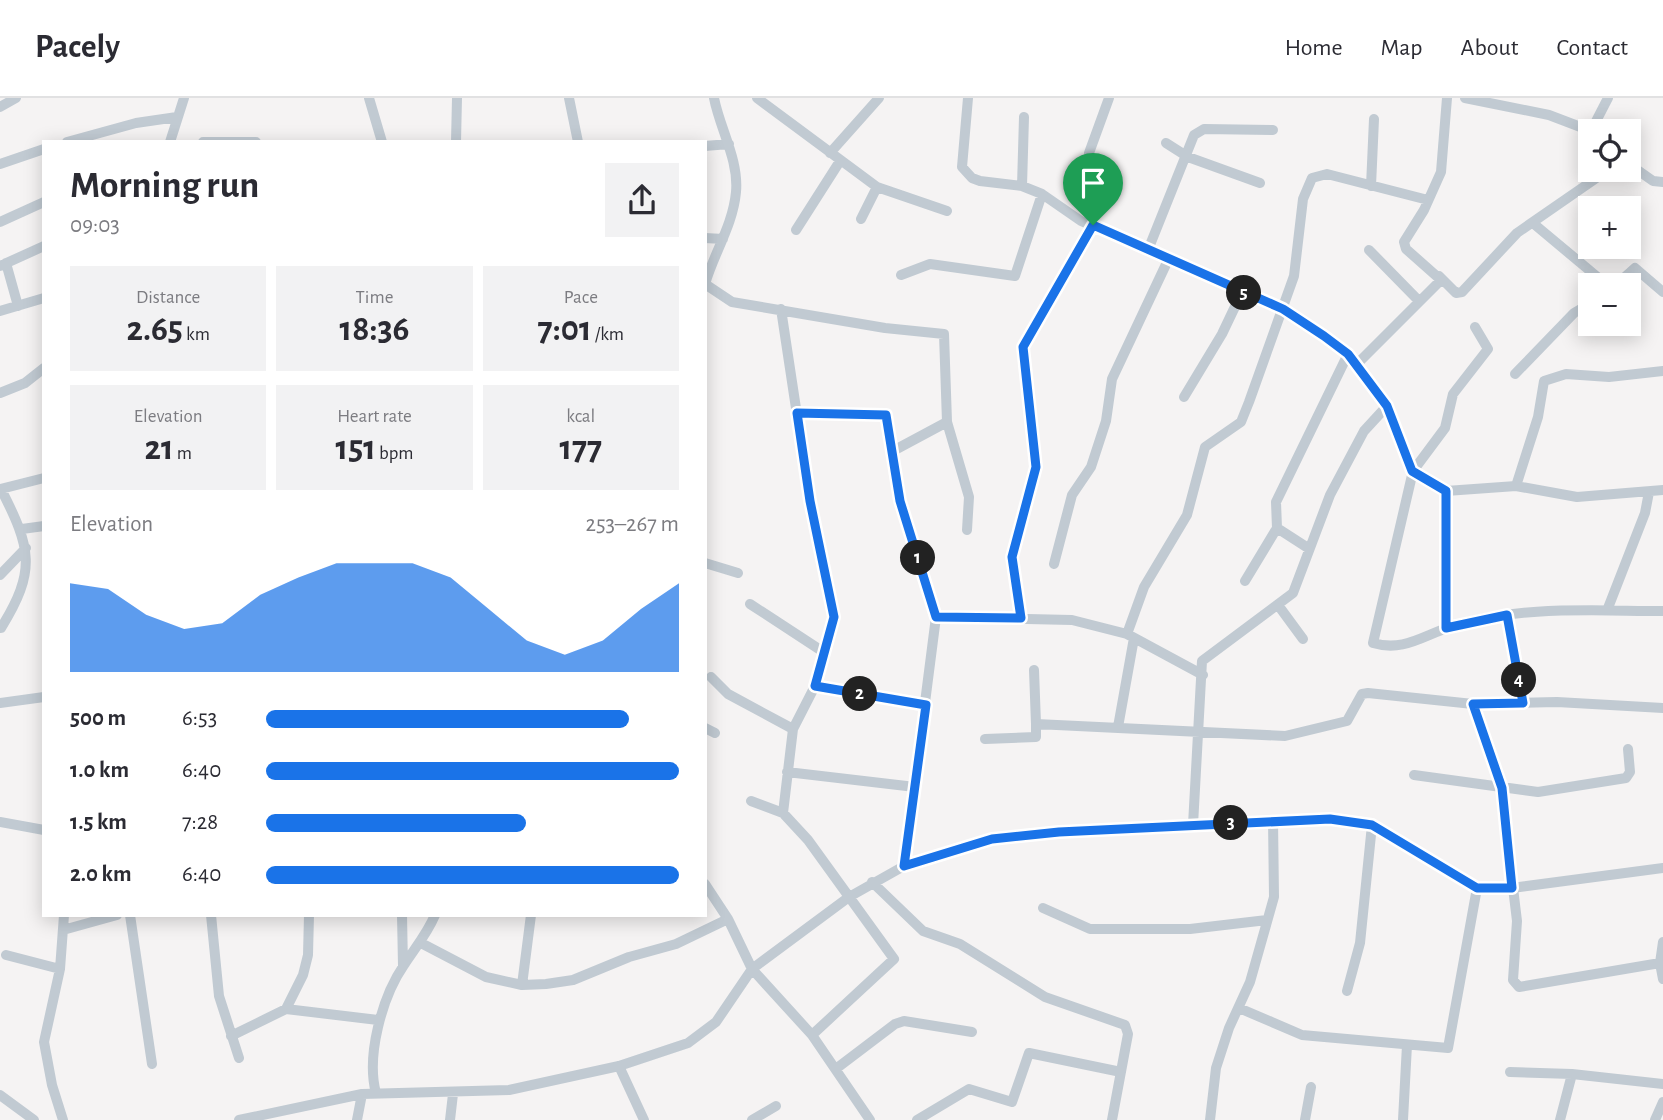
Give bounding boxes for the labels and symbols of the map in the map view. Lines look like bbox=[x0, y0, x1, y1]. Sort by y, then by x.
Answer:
pin bbox=[1063, 153, 1123, 225]
pin: 5 bbox=[1226, 276, 1262, 310]
pin: 1 bbox=[900, 540, 936, 575]
pin: 4 bbox=[1502, 662, 1536, 698]
pin: 2 bbox=[842, 676, 878, 712]
pin: 3 bbox=[1214, 806, 1248, 840]

